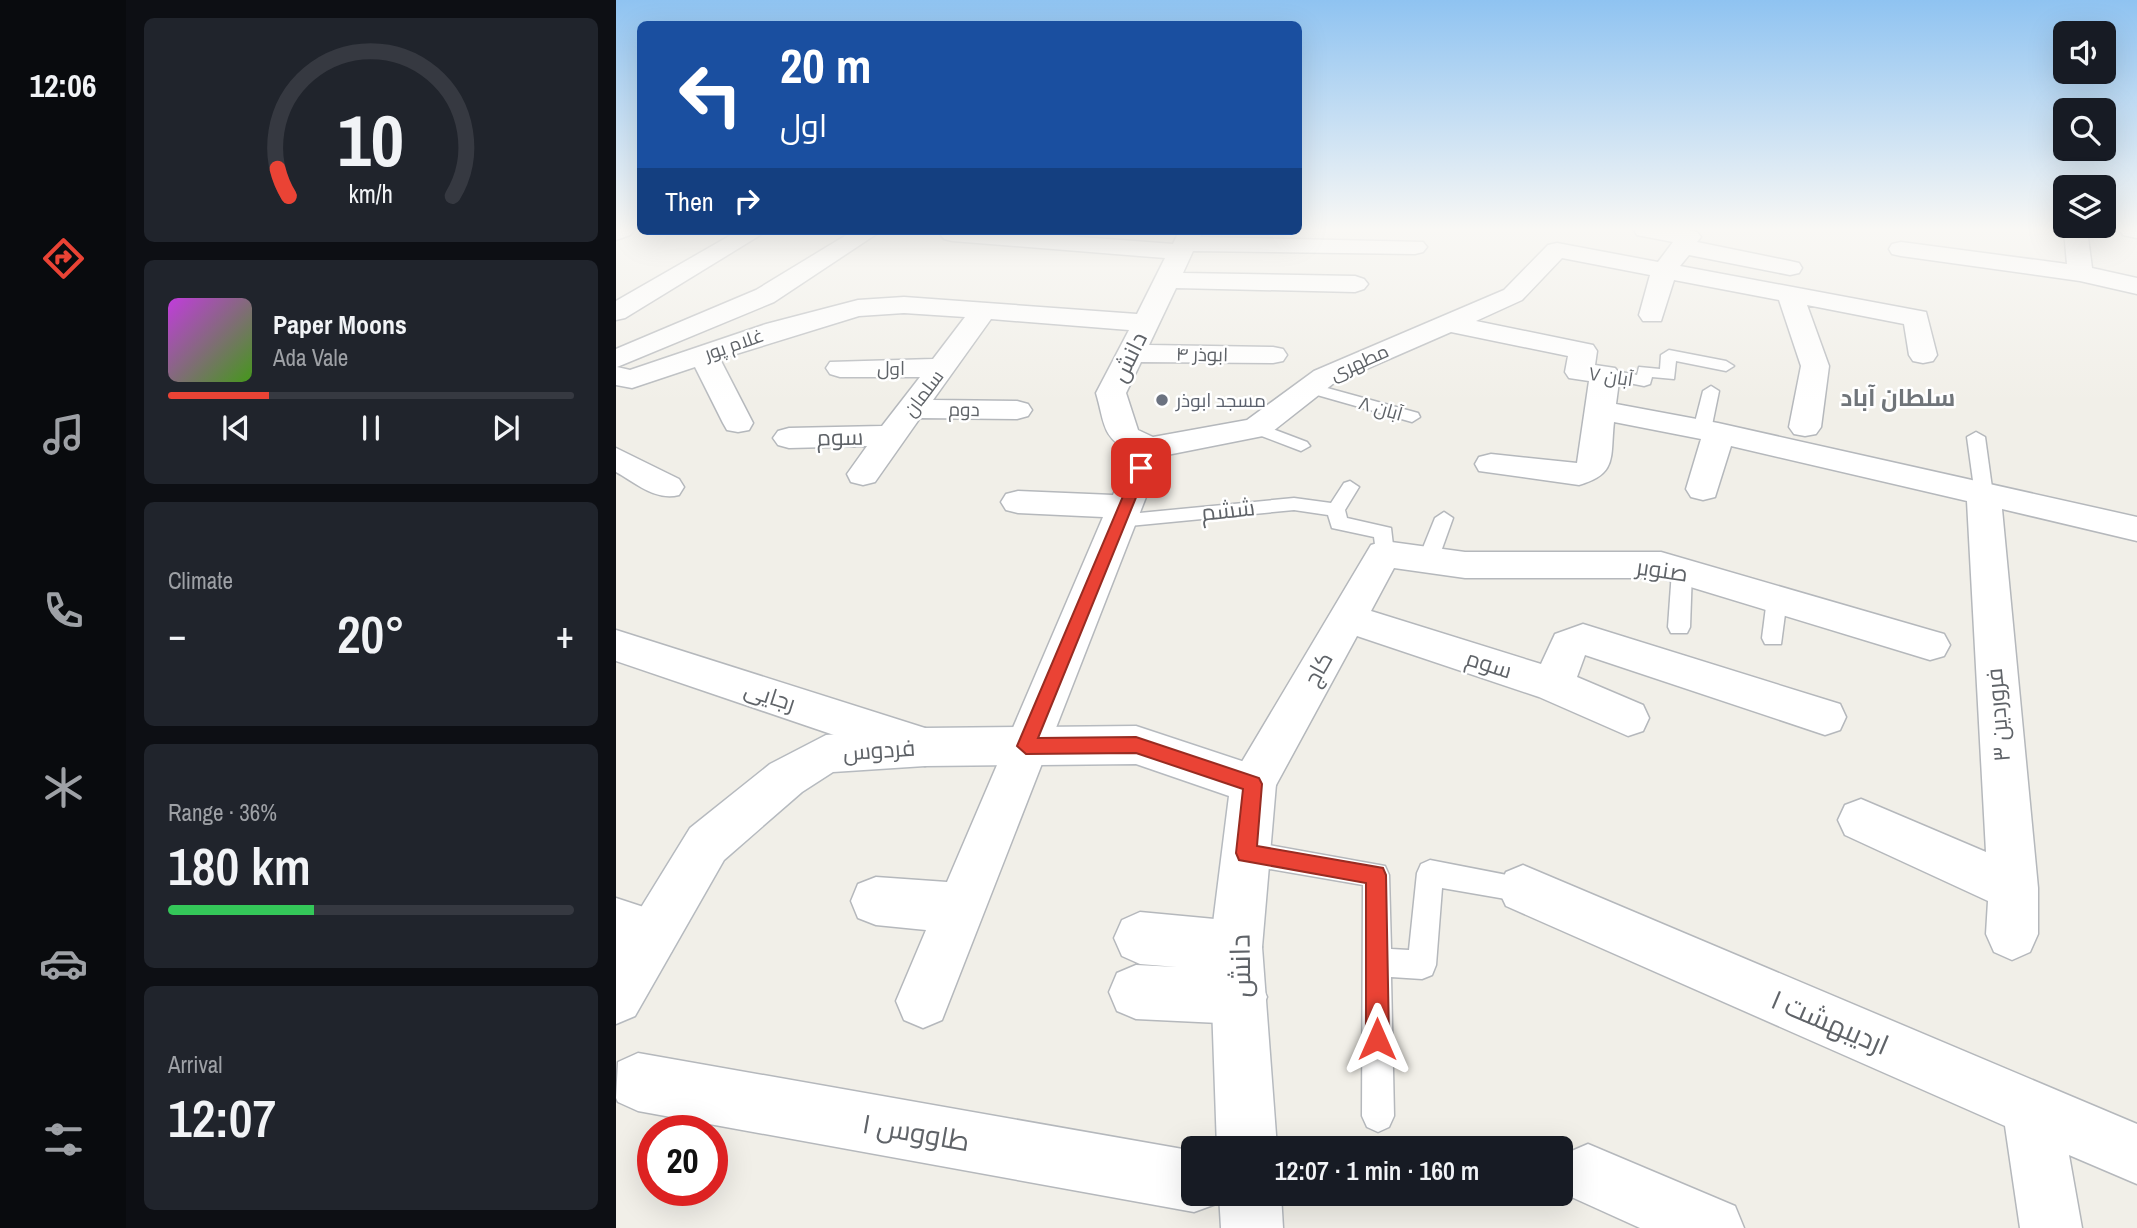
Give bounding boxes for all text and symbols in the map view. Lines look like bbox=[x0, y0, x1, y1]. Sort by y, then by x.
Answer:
map controls bbox=[2053, 21, 2116, 238]
button: sound bbox=[2053, 21, 2116, 84]
text: 20 m bbox=[780, 32, 872, 98]
icon: left bbox=[665, 49, 756, 140]
text: 12:06 bbox=[29, 64, 97, 107]
text: 10 bbox=[338, 91, 404, 189]
button: search bbox=[2053, 98, 2116, 161]
text: اول bbox=[780, 104, 827, 147]
button: layers bbox=[2053, 175, 2116, 238]
text: km/h bbox=[349, 177, 393, 211]
icon: right bbox=[728, 182, 766, 220]
text: Then bbox=[665, 184, 714, 219]
icon: directions bbox=[39, 234, 88, 283]
text: Paper Moons bbox=[273, 307, 407, 342]
street label: غلام پور bbox=[700, 322, 768, 368]
street label: دانش bbox=[1103, 327, 1154, 387]
street label: مطهری bbox=[1326, 338, 1392, 386]
street label: ابوذر ۴ bbox=[1176, 341, 1228, 367]
text: Ada Vale bbox=[273, 342, 348, 373]
street label: اول bbox=[877, 355, 905, 381]
street label: آبان ۷ bbox=[1587, 360, 1635, 392]
street label: سلمان bbox=[897, 364, 949, 422]
district label: سلطان آباد bbox=[1841, 381, 1955, 413]
place label: مسجد ابوذر bbox=[1175, 387, 1266, 413]
street label: آبان ۸ bbox=[1356, 389, 1406, 427]
marker: مسجد ابوذر bbox=[1154, 392, 1170, 408]
street label: دوم bbox=[948, 396, 980, 423]
icon: previous bbox=[217, 409, 255, 447]
icon: pause bbox=[352, 409, 390, 447]
icon: next bbox=[487, 409, 525, 447]
icon: music bbox=[39, 410, 88, 459]
street label: سوم bbox=[816, 421, 864, 453]
pin bbox=[1111, 438, 1171, 498]
icon: arrive bbox=[1122, 449, 1160, 487]
street label: ششم bbox=[1199, 491, 1257, 529]
street label: صنوبر bbox=[1632, 550, 1690, 588]
text: Climate bbox=[168, 565, 233, 596]
icon: phone bbox=[39, 586, 88, 635]
text: 20° bbox=[337, 599, 405, 669]
text: − bbox=[168, 609, 186, 660]
text: + bbox=[556, 609, 574, 660]
street label: سوم bbox=[1462, 642, 1516, 686]
street label: کاج bbox=[1296, 646, 1340, 692]
street label: فروردین ۳ bbox=[1978, 667, 2017, 763]
street label: رجایی bbox=[741, 673, 800, 718]
street label: فردوس bbox=[842, 732, 916, 767]
icon: climate bbox=[39, 763, 88, 812]
text: Range · 36% bbox=[168, 797, 277, 828]
text: 180 km bbox=[168, 831, 311, 901]
street label: دانش bbox=[1220, 934, 1260, 998]
icon: car bbox=[39, 939, 88, 988]
street label: اردیبهشت ۱ bbox=[1765, 980, 1895, 1064]
position arrow bbox=[1340, 1002, 1414, 1076]
text: Arrival bbox=[168, 1049, 223, 1080]
text: 12:07 bbox=[168, 1083, 276, 1153]
street label: طاووس ۱ bbox=[859, 1104, 973, 1160]
icon: filters bbox=[39, 1115, 88, 1164]
speed limit sign: 20 bbox=[637, 1115, 728, 1206]
text: 12:07 · 1 min · 160 m bbox=[1275, 1153, 1479, 1188]

